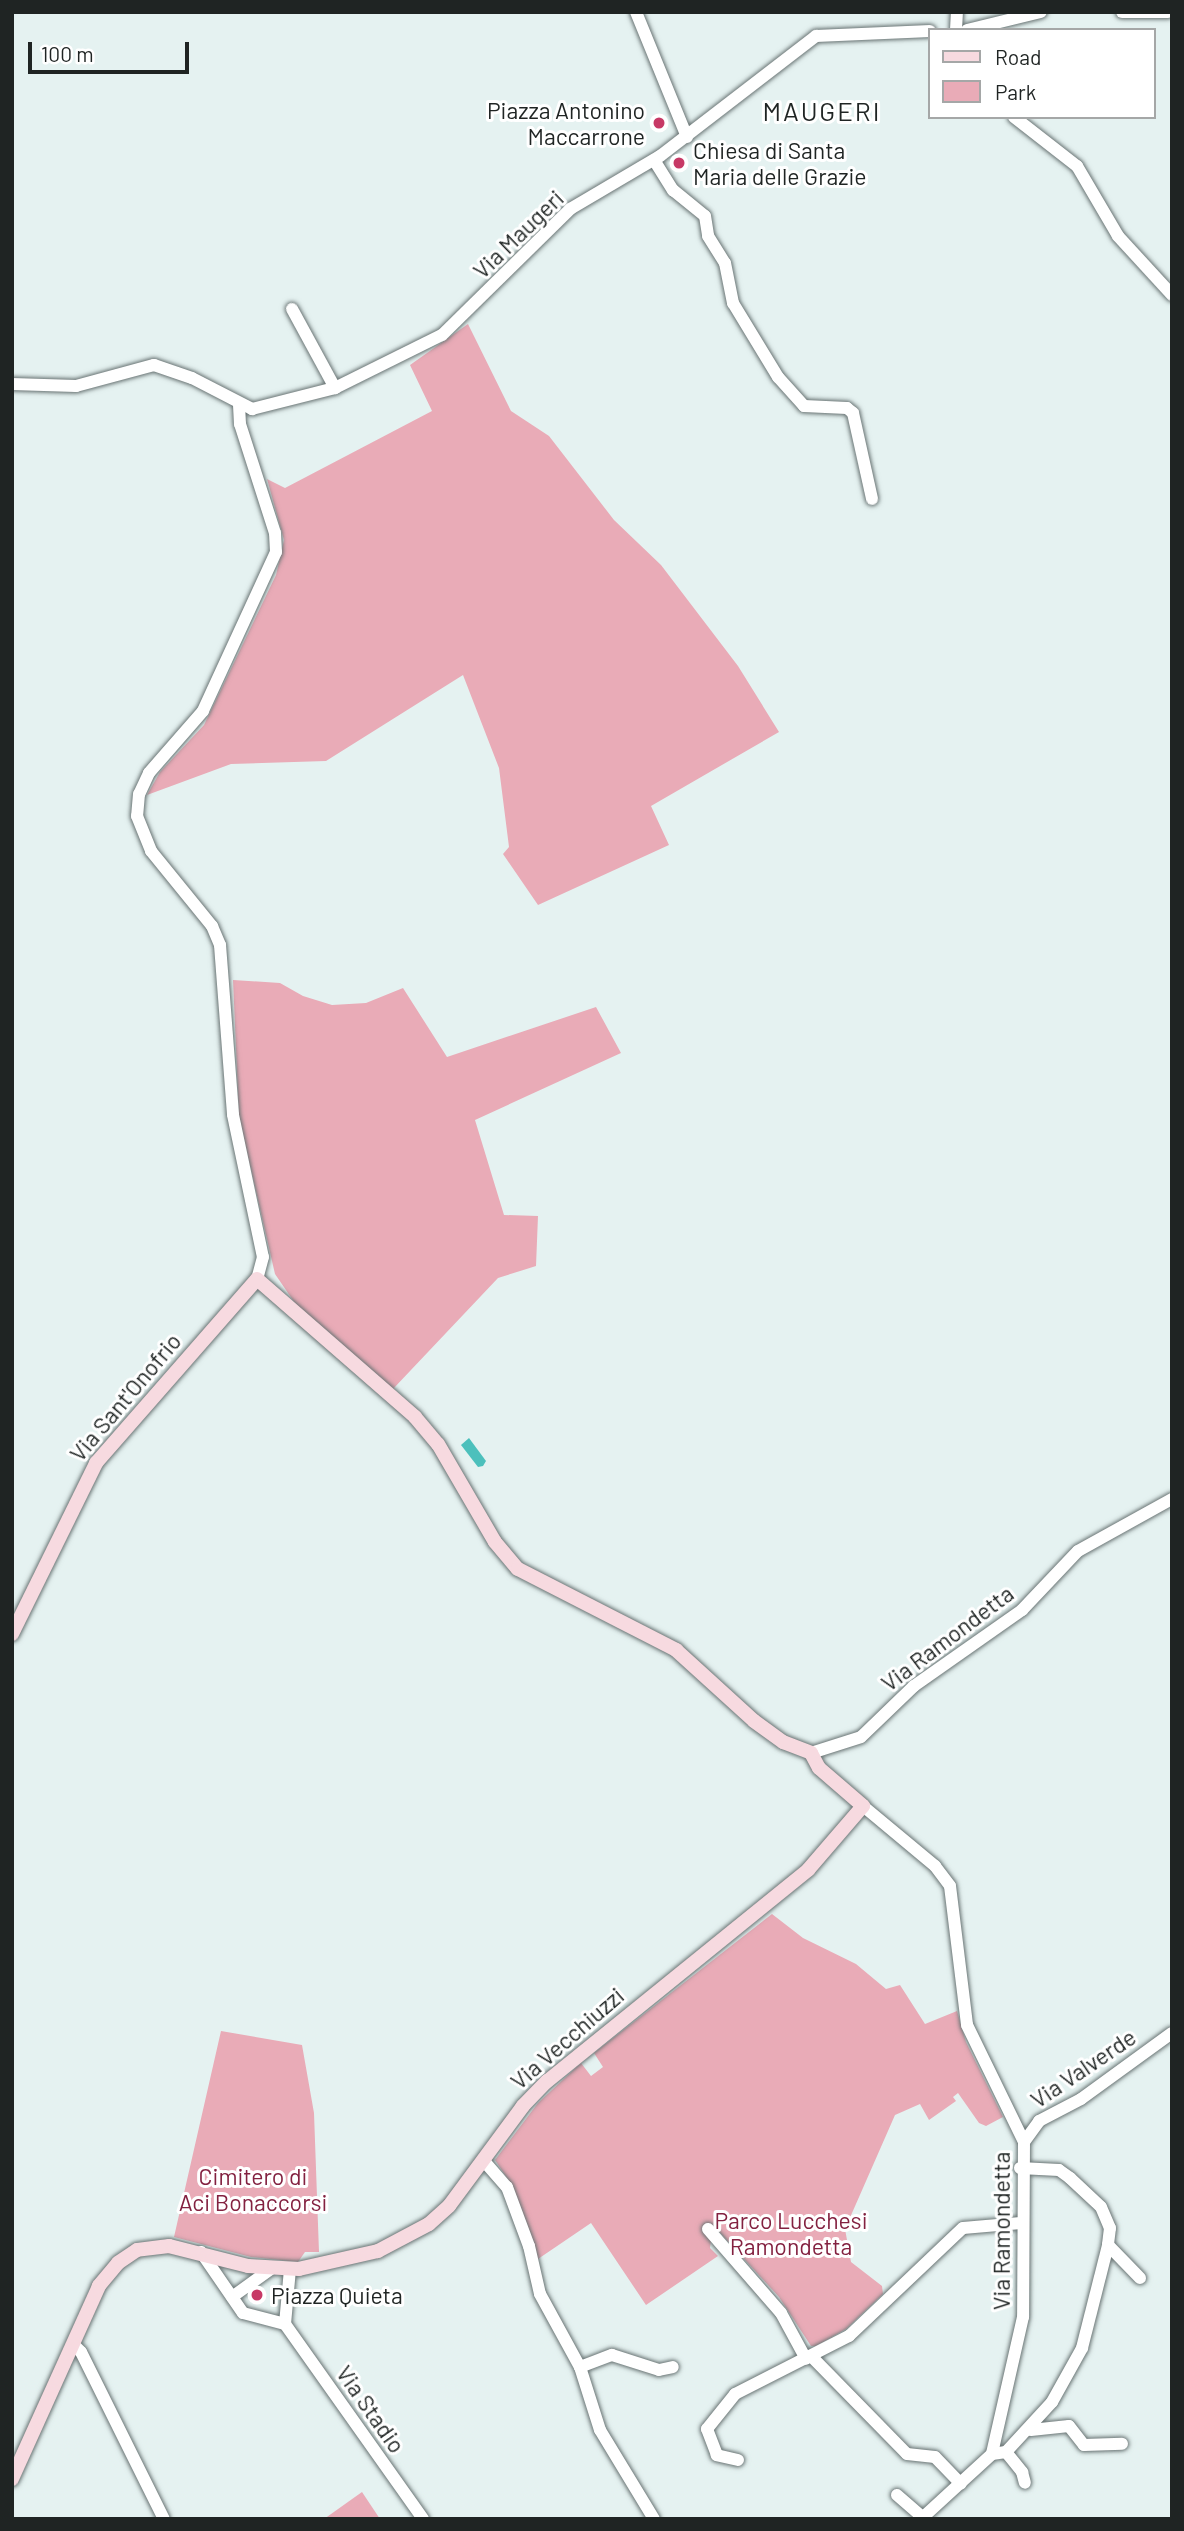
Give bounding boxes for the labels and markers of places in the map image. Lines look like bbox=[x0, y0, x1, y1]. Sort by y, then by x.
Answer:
place label: Piazza Antonino Maccarrone bbox=[487, 96, 645, 150]
marker: Piazza Antonino Maccarrone bbox=[651, 115, 667, 131]
place label: Chiesa di Santa Maria delle Grazie bbox=[693, 136, 867, 190]
marker: Chiesa di Santa Maria delle Grazie bbox=[671, 155, 687, 171]
place label: Piazza Quieta bbox=[271, 2281, 403, 2309]
marker: Piazza Quieta bbox=[249, 2287, 265, 2303]

